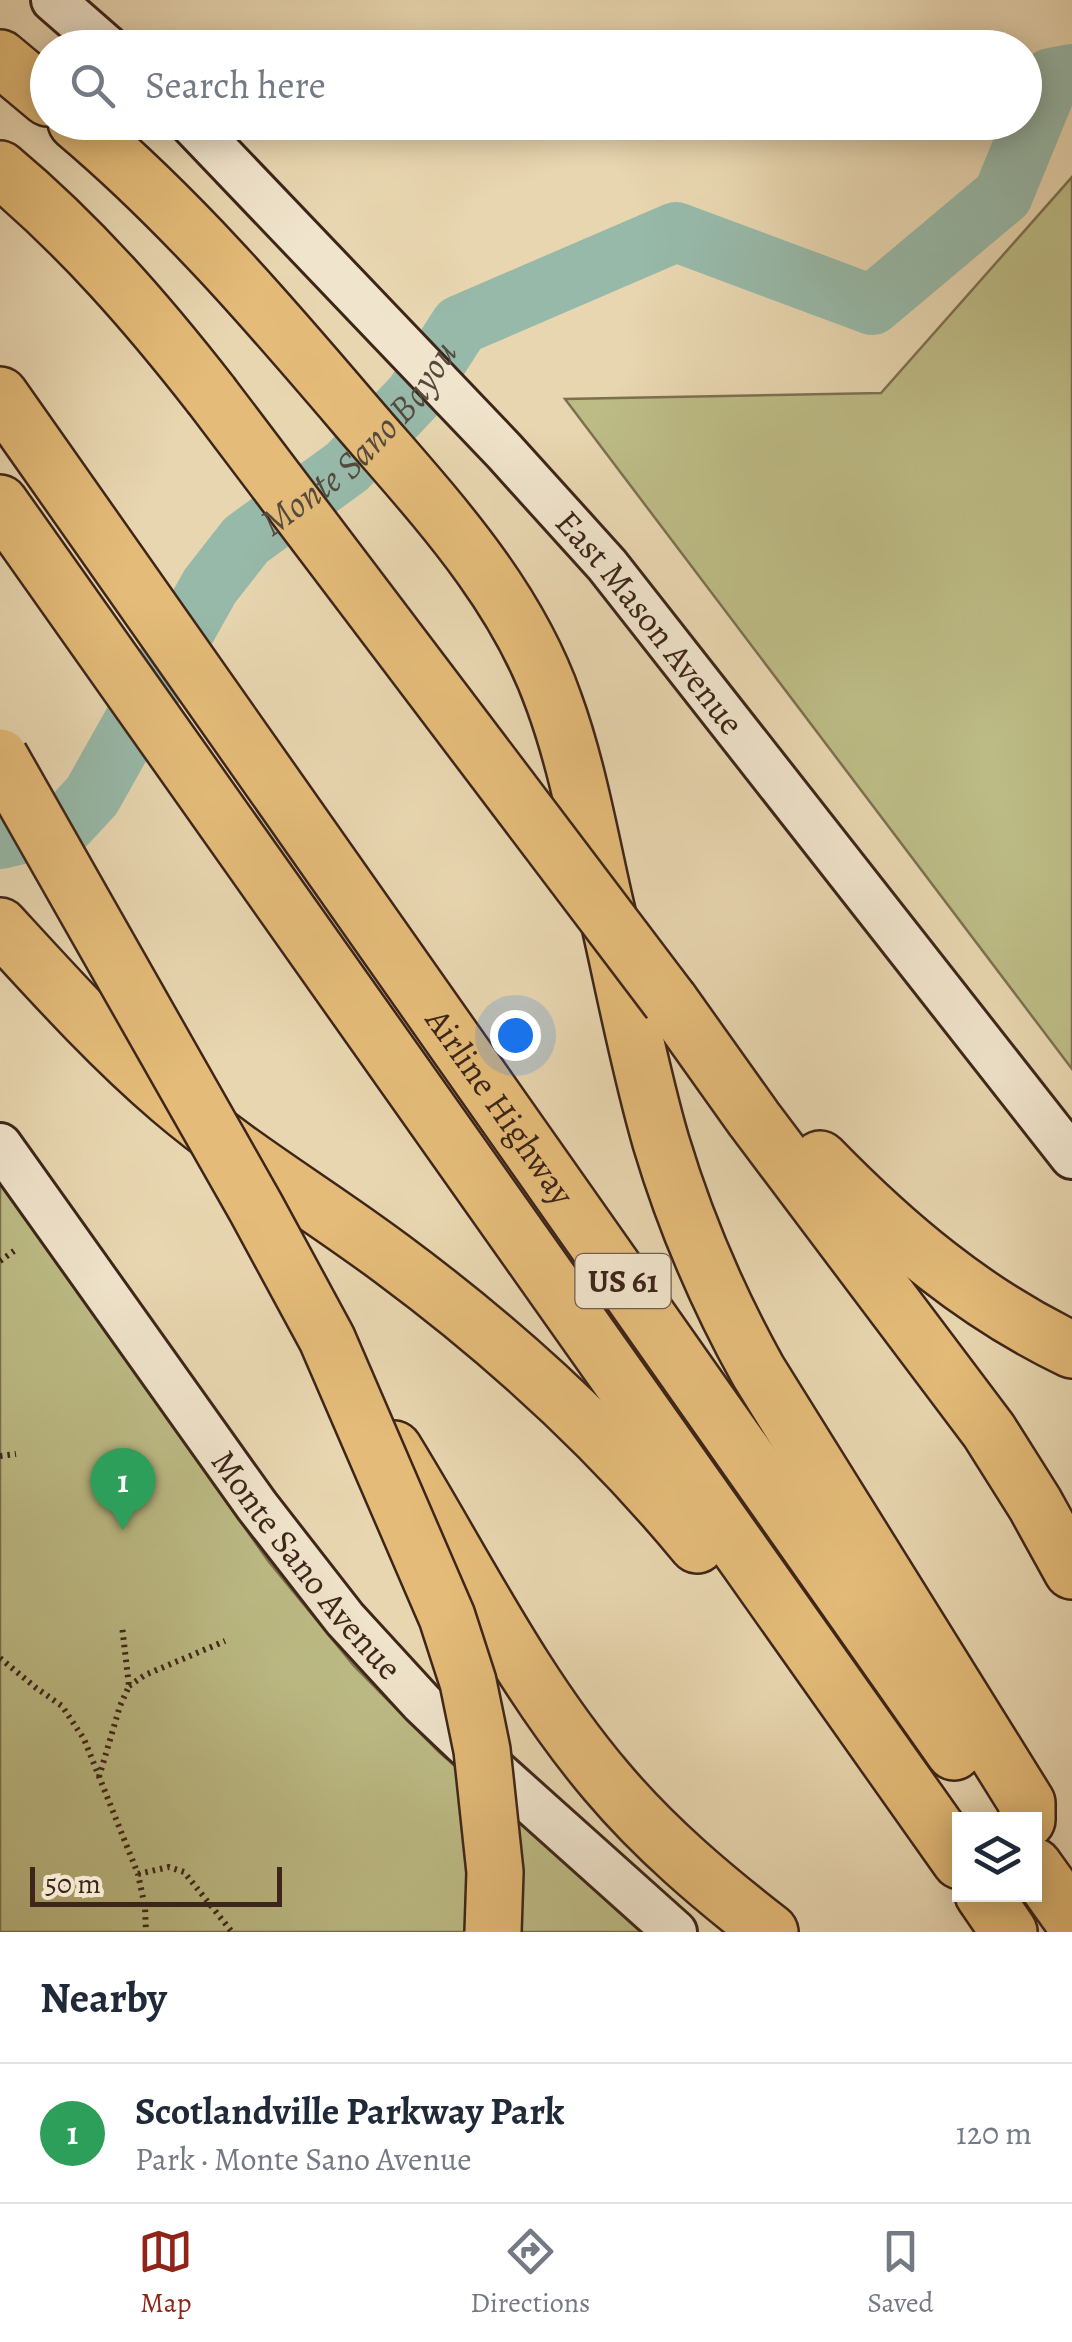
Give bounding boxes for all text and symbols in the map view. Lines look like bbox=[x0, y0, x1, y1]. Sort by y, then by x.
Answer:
search box bbox=[30, 30, 1042, 140]
icon: search bbox=[65, 58, 120, 113]
text: Search here bbox=[145, 59, 326, 111]
water label: Monte Sano Bayou bbox=[249, 331, 469, 548]
street label: East Mason Avenue bbox=[545, 499, 755, 745]
street label: Airline Highway bbox=[414, 998, 586, 1215]
your location bbox=[490, 1010, 541, 1061]
road number: US 61 bbox=[576, 1254, 670, 1308]
street label: Monte Sano Avenue bbox=[200, 1440, 413, 1690]
pin: 1 bbox=[90, 1448, 156, 1530]
map controls bbox=[952, 1812, 1042, 1902]
button: layers bbox=[952, 1812, 1042, 1902]
scale bar bbox=[30, 1862, 282, 1906]
text: 50 m bbox=[45, 1865, 101, 1903]
text: Nearby bbox=[40, 1969, 167, 2026]
text: Scotlandville Parkway Park bbox=[135, 2085, 564, 2137]
text: 1 bbox=[67, 2111, 78, 2155]
text: 120 m bbox=[956, 2111, 1032, 2155]
text: Park · Monte Sano Avenue bbox=[135, 2137, 472, 2181]
tab: Map bbox=[138, 2224, 193, 2322]
tab: Directions bbox=[470, 2224, 590, 2322]
tab: Saved bbox=[867, 2224, 934, 2322]

